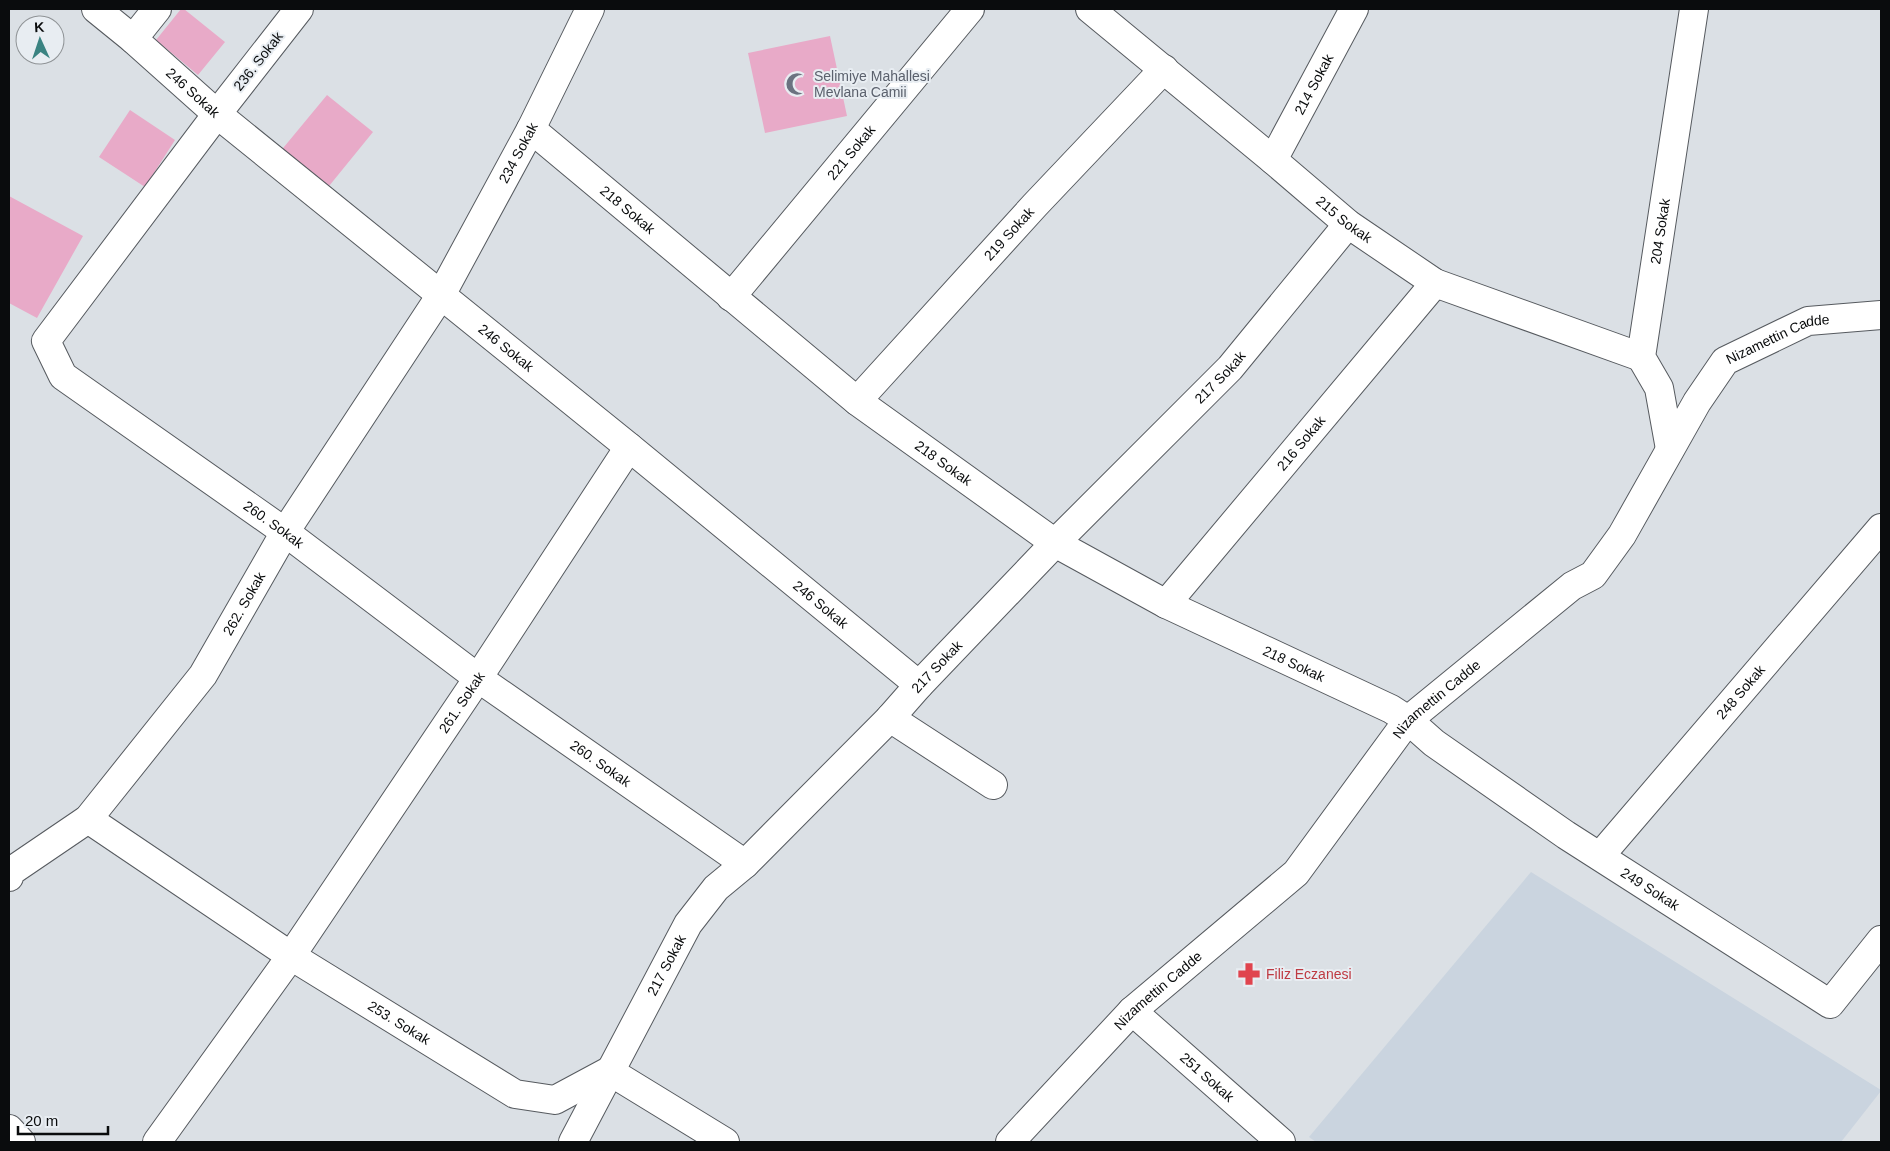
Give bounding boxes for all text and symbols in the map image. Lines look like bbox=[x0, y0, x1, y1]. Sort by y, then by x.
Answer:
north arrow bbox=[15, 15, 65, 65]
text: K bbox=[34, 19, 45, 35]
street label: 236. Sokak bbox=[230, 28, 286, 94]
street label: 214 Sokak bbox=[1291, 50, 1337, 117]
street label: 246 Sokak bbox=[163, 65, 224, 121]
place label: Selimiye Mahallesi Mevlana Camii bbox=[814, 68, 930, 100]
mosque icon: Selimiye Mahallesi Mevlana Camii bbox=[784, 71, 810, 97]
street label: 234 Sokak bbox=[495, 119, 541, 186]
street label: 221 Sokak bbox=[824, 121, 879, 183]
street label: 218 Sokak bbox=[597, 182, 659, 238]
street label: 215 Sokak bbox=[1313, 193, 1376, 246]
street label: 204 Sokak bbox=[1647, 196, 1673, 265]
street label: 219 Sokak bbox=[981, 203, 1038, 264]
street label: Nizamettin Cadde bbox=[1723, 311, 1830, 367]
street label: 246 Sokak bbox=[475, 321, 538, 375]
street label: 217 Sokak bbox=[1191, 347, 1249, 407]
street label: 216 Sokak bbox=[1273, 412, 1329, 474]
street label: 218 Sokak bbox=[912, 437, 976, 489]
street label: 260. Sokak bbox=[241, 497, 308, 552]
street label: 262. Sokak bbox=[220, 568, 269, 638]
street label: 246 Sokak bbox=[790, 577, 852, 632]
street label: 217 Sokak bbox=[908, 636, 966, 696]
street label: 218 Sokak bbox=[1260, 642, 1328, 685]
street label: Nizamettin Cadde bbox=[1389, 656, 1483, 741]
street label: 248 Sokak bbox=[1713, 661, 1769, 722]
street label: 261. Sokak bbox=[435, 668, 488, 736]
street label: 260. Sokak bbox=[567, 737, 635, 791]
street label: 249 Sokak bbox=[1618, 864, 1683, 914]
street label: 217 Sokak bbox=[644, 931, 689, 998]
street label: Nizamettin Cadde bbox=[1111, 948, 1205, 1033]
pharmacy icon: Filiz Eczanesi bbox=[1236, 961, 1262, 987]
place label: Filiz Eczanesi bbox=[1266, 966, 1352, 982]
street label: 253. Sokak bbox=[365, 997, 434, 1048]
street label: 251 Sokak bbox=[1177, 1049, 1238, 1106]
scale bar bbox=[18, 1104, 108, 1136]
text: 20 m bbox=[25, 1112, 58, 1129]

